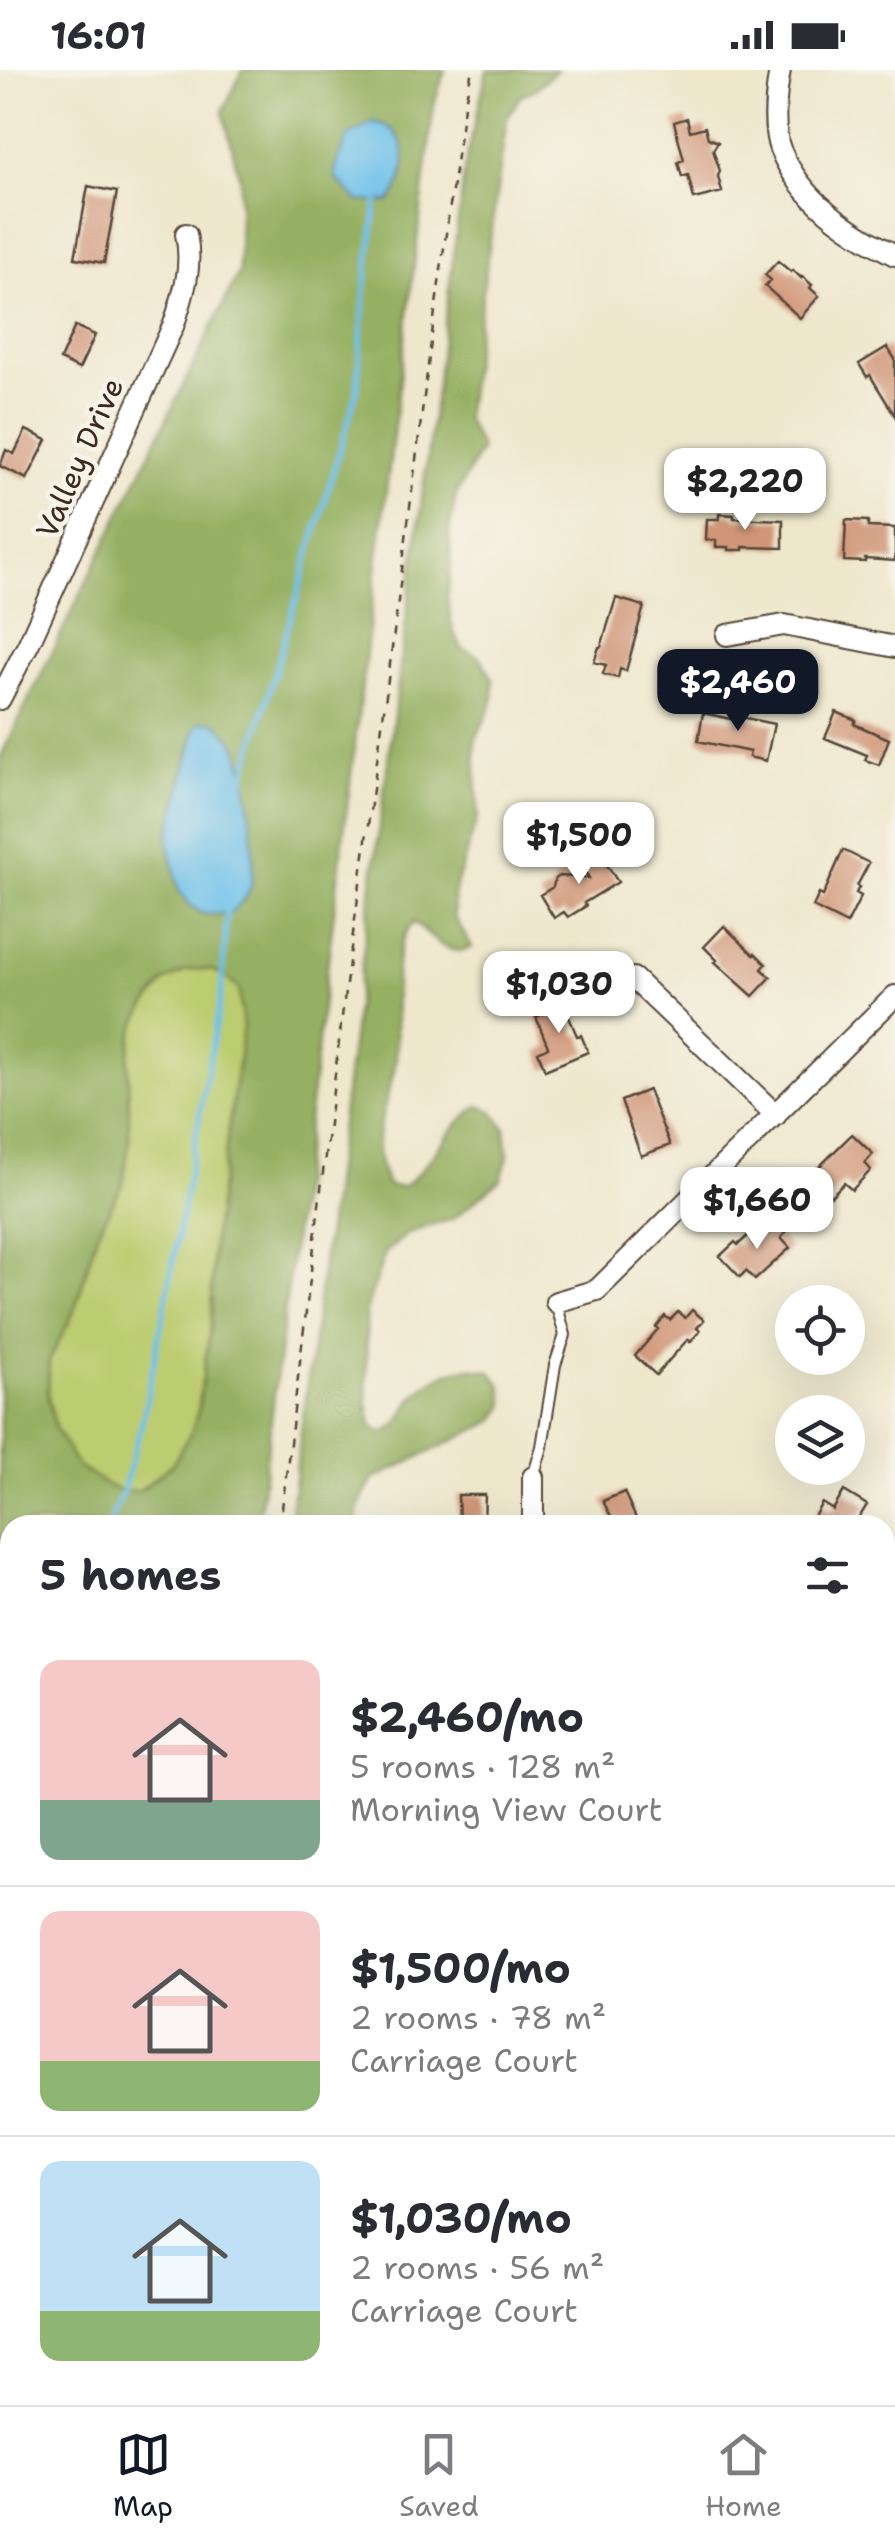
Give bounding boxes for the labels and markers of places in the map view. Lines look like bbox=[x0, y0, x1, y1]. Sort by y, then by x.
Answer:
pin: $2,220 bbox=[664, 448, 826, 533]
pin: $2,460 bbox=[657, 649, 819, 734]
pin: $1,500 bbox=[498, 802, 660, 887]
pin: $1,030 bbox=[478, 951, 640, 1036]
pin: $1,660 bbox=[676, 1167, 838, 1252]

